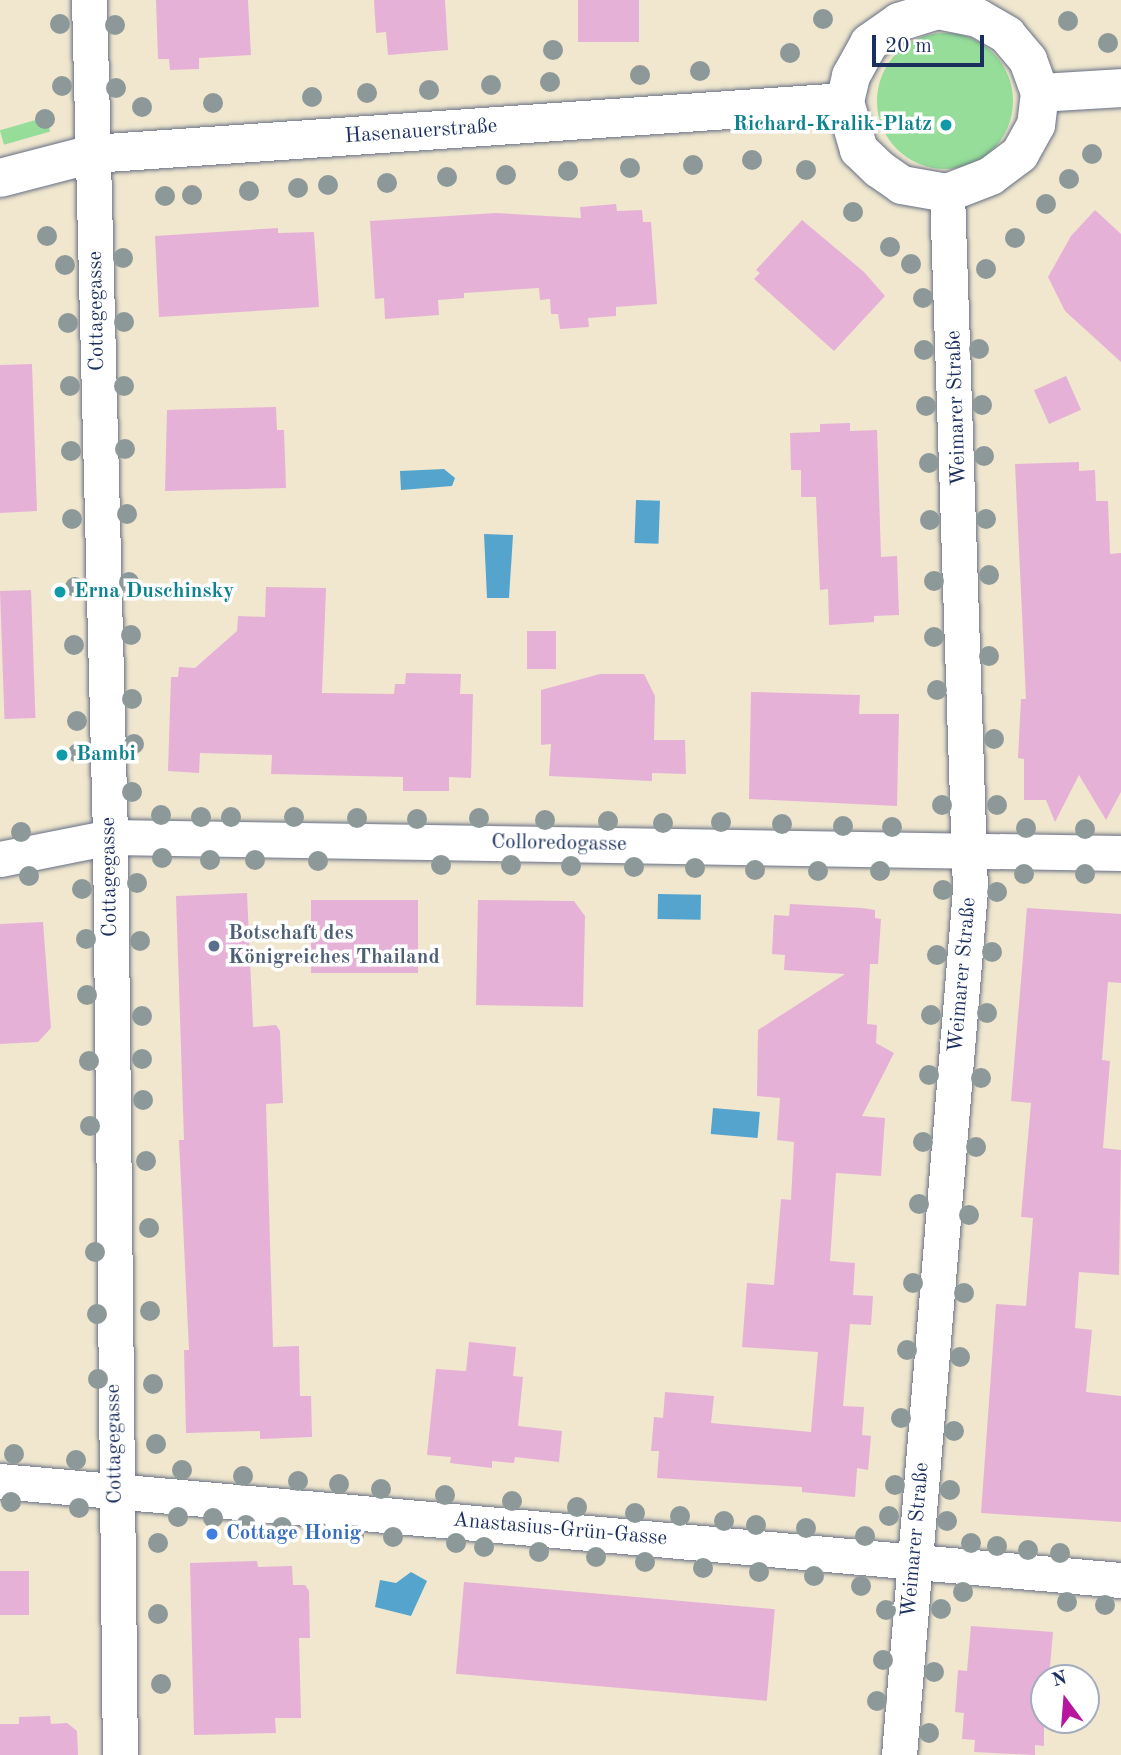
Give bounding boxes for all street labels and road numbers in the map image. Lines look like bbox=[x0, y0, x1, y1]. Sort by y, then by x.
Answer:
street label: Hasenauerstraße bbox=[344, 114, 498, 150]
street label: Cottagegasse bbox=[83, 251, 111, 371]
street label: Weimarer Straße bbox=[942, 330, 972, 486]
street label: Cottagegasse bbox=[96, 817, 124, 937]
street label: Colloredogasse bbox=[491, 830, 627, 858]
street label: Weimarer Straße bbox=[944, 896, 982, 1054]
street label: Cottagegasse bbox=[101, 1384, 129, 1504]
street label: Weimarer Straße bbox=[897, 1461, 935, 1619]
street label: Anastasius-Grün-Gasse bbox=[452, 1508, 668, 1552]

